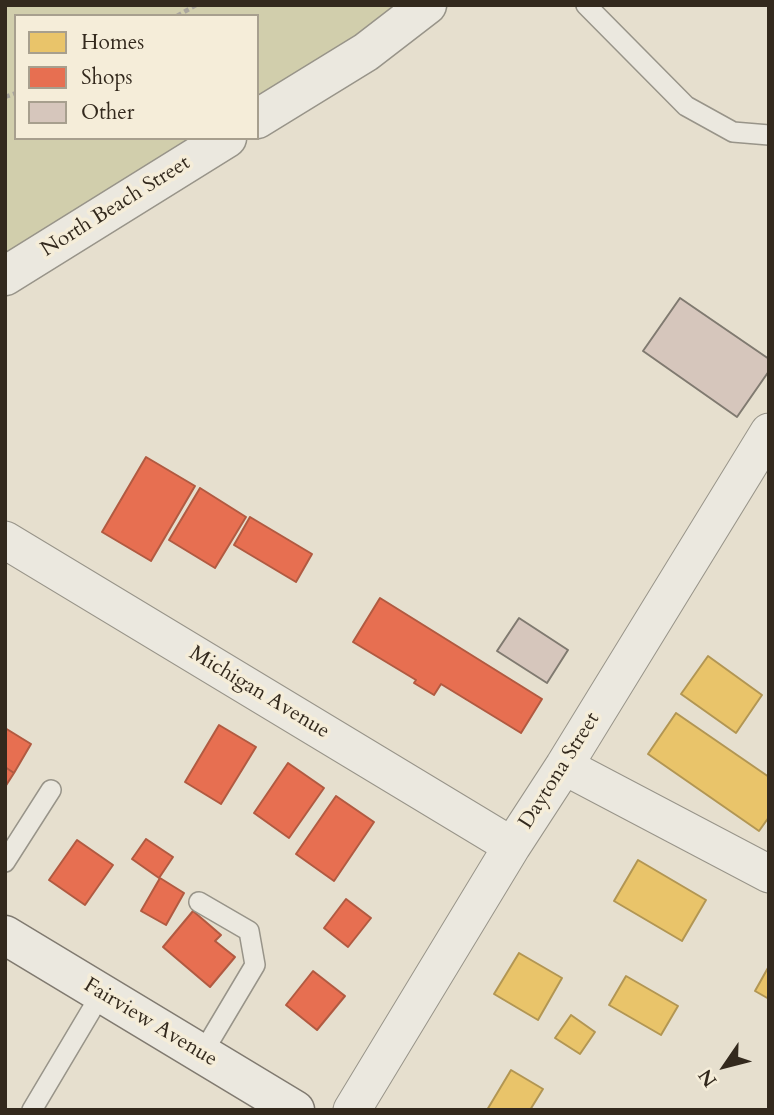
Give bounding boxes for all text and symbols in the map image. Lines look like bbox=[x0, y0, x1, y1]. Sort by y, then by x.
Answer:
legend bbox=[14, 14, 259, 140]
text: Homes bbox=[81, 28, 144, 57]
text: Shops bbox=[81, 63, 133, 92]
text: Other bbox=[81, 98, 135, 127]
street label: North Beach Street bbox=[37, 151, 195, 263]
street label: Michigan Avenue bbox=[184, 641, 334, 745]
street label: Daytona Street bbox=[514, 708, 606, 834]
street label: Fairview Avenue bbox=[79, 973, 221, 1073]
north arrow bbox=[690, 1031, 760, 1101]
text: N bbox=[692, 1064, 723, 1092]

